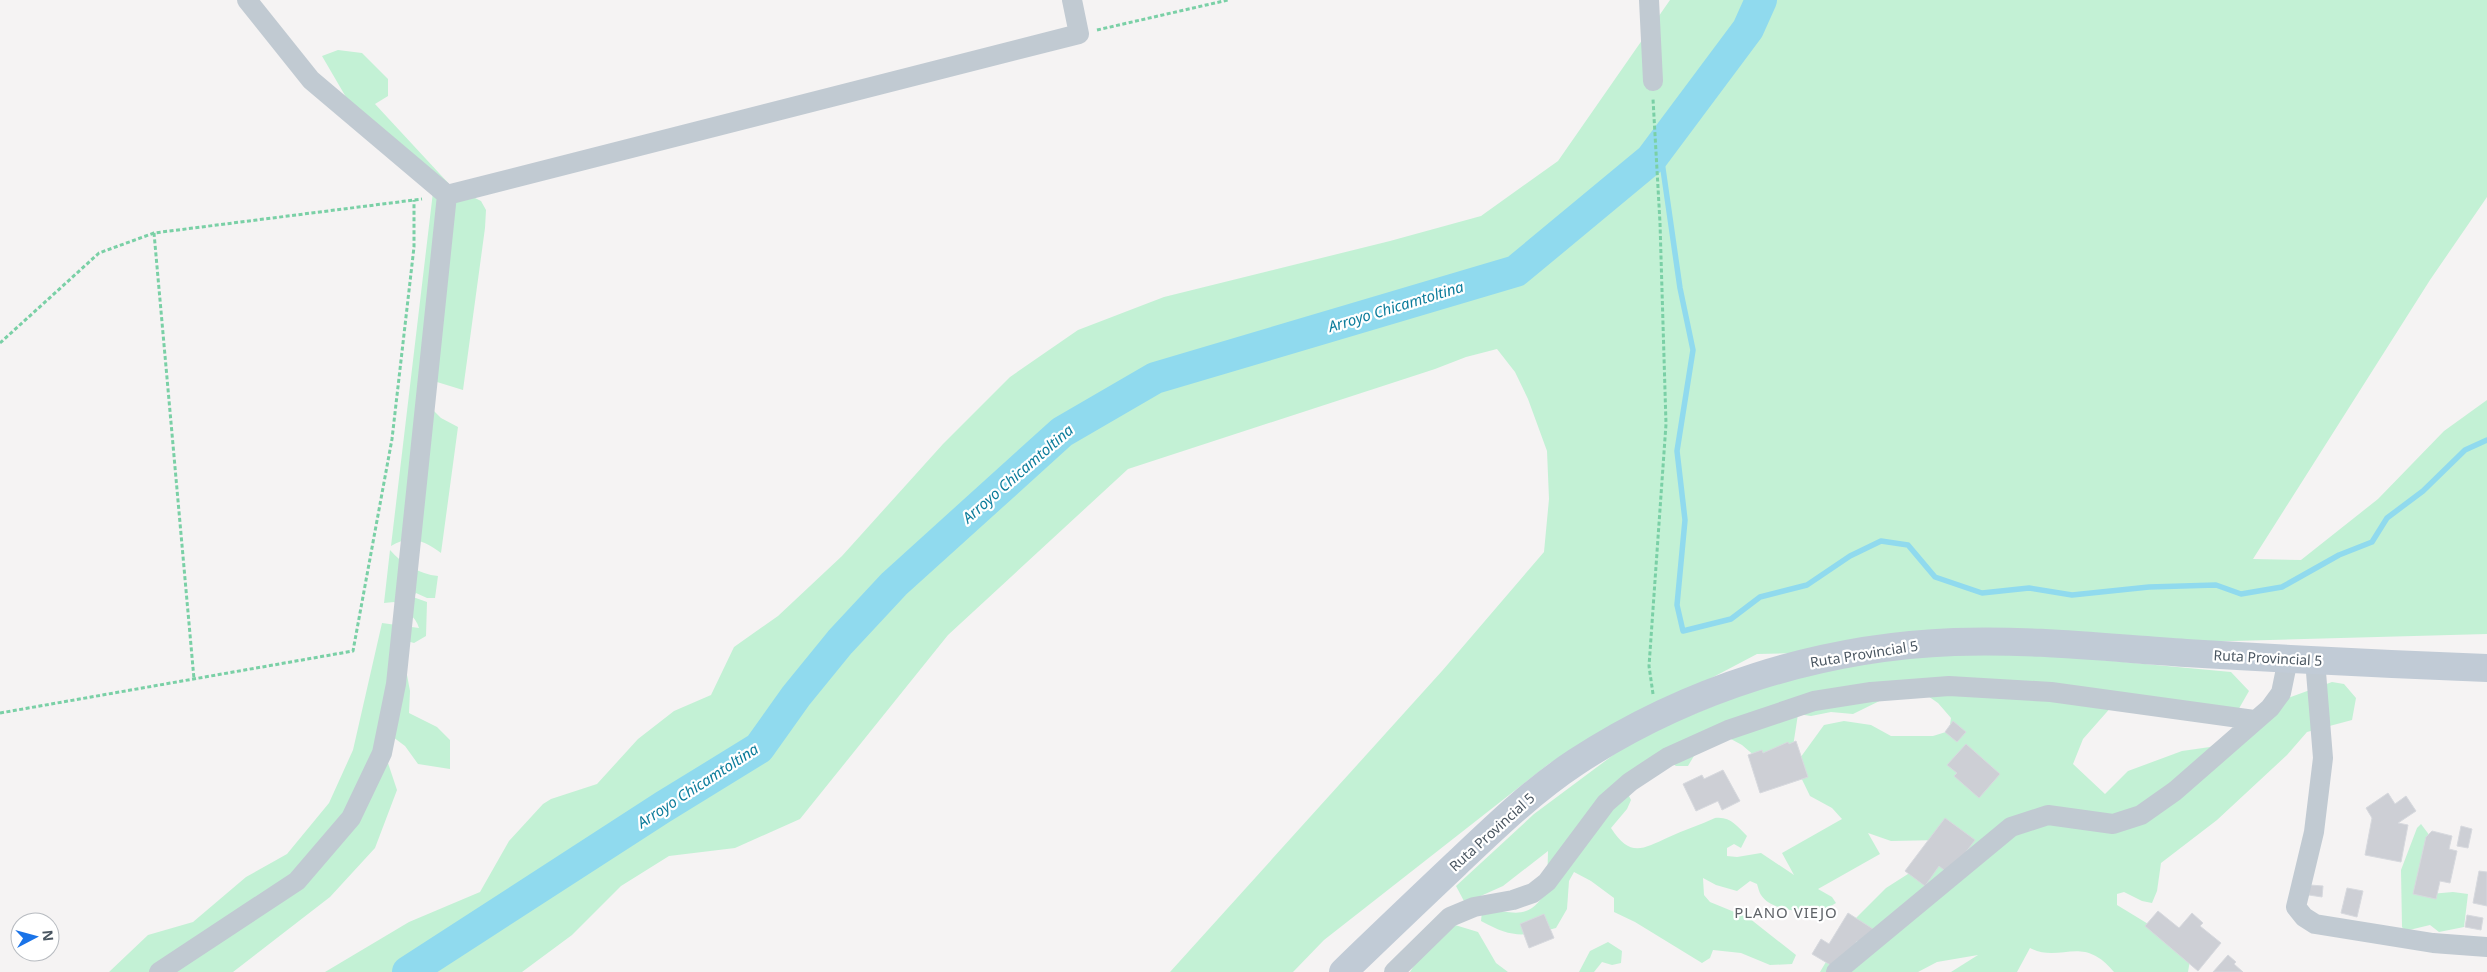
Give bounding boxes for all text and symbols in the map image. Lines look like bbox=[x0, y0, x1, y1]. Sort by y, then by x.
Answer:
water label: Arroyo Chicamtoltina bbox=[1325, 276, 1466, 336]
water label: Arroyo Chicamtoltina bbox=[957, 419, 1077, 528]
street label: Ruta Provincial 5 bbox=[1809, 636, 1919, 671]
street label: Ruta Provincial 5 bbox=[2213, 645, 2323, 670]
water label: Arroyo Chicamtoltina bbox=[632, 738, 762, 832]
street label: Ruta Provincial 5 bbox=[1445, 788, 1538, 875]
district label: PLANO VIEJO bbox=[1734, 902, 1838, 922]
north arrow bbox=[10, 912, 60, 962]
text: N bbox=[38, 929, 58, 942]

